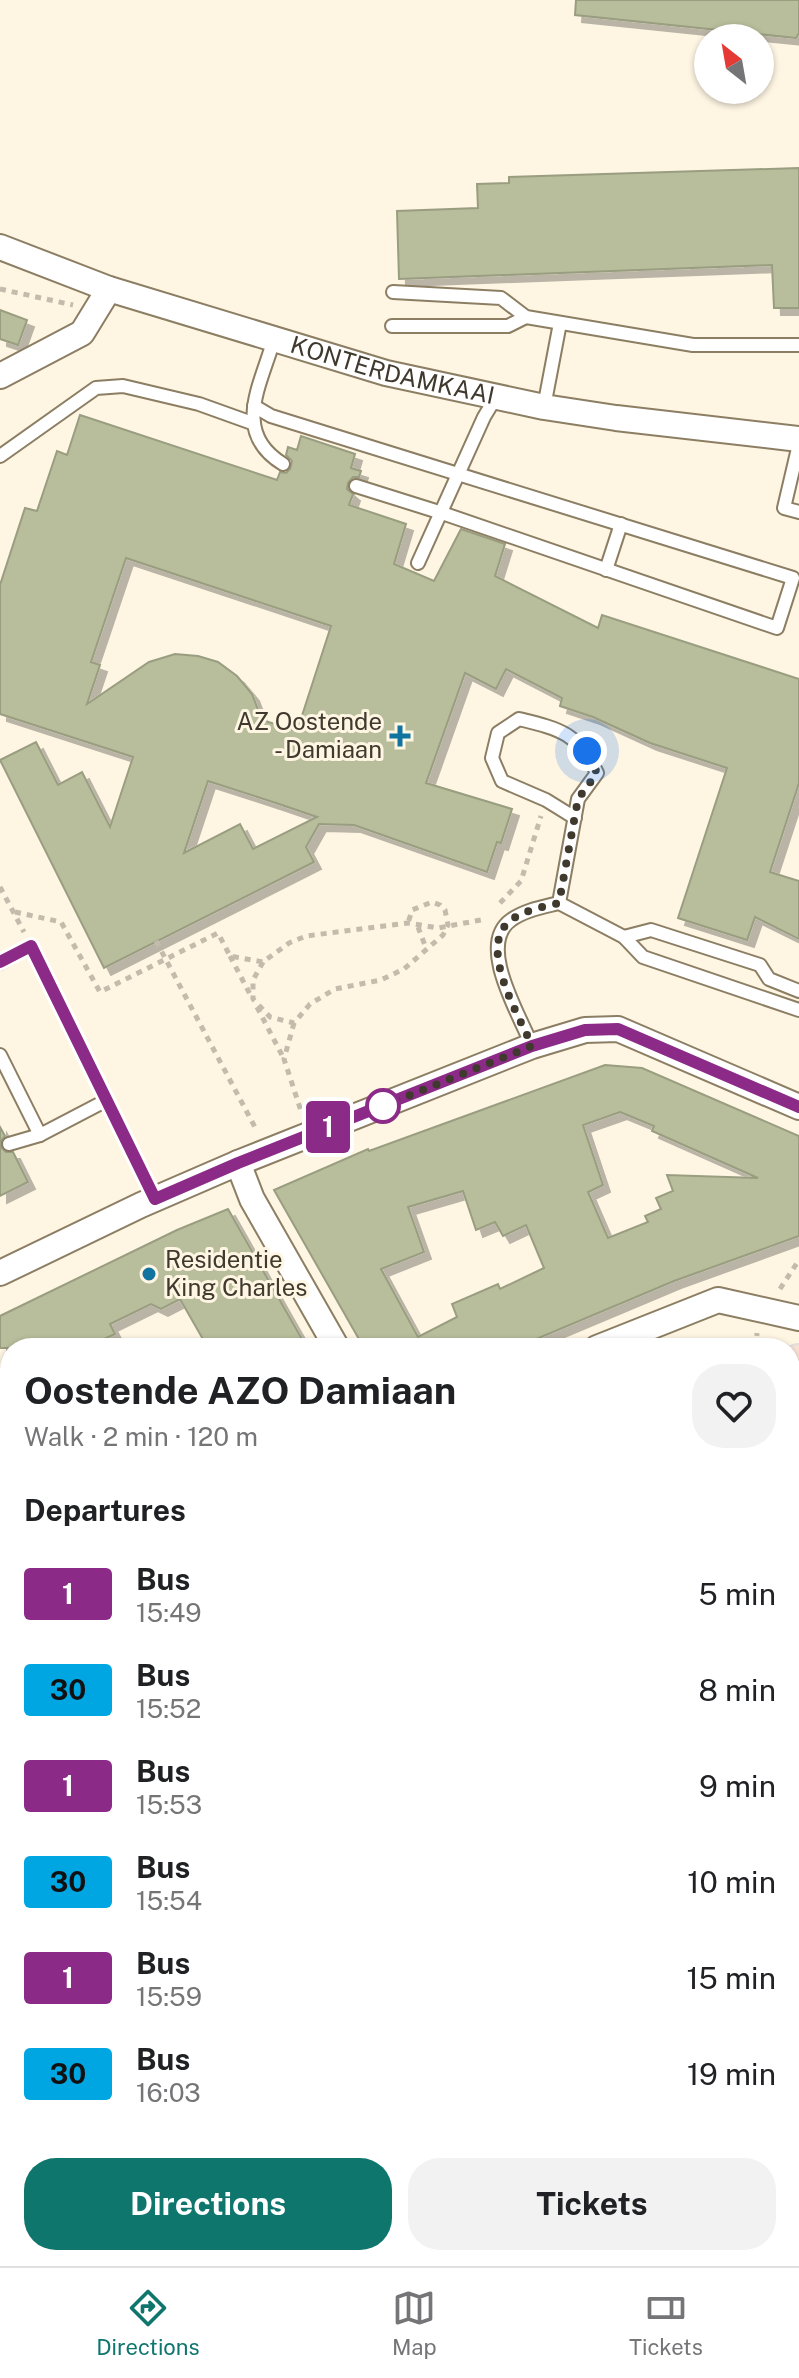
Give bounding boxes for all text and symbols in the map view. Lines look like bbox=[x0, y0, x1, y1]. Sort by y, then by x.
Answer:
north arrow bbox=[694, 24, 774, 104]
map controls bbox=[694, 24, 774, 104]
street label: KONTERDAMKAAI bbox=[287, 330, 497, 409]
place label: AZ Oostende - Damiaan bbox=[236, 707, 382, 763]
marker: AZ Oostende - Damiaan bbox=[389, 725, 411, 747]
your location bbox=[567, 731, 607, 771]
unlabelled marker bbox=[366, 1089, 400, 1123]
line badge: 1 bbox=[302, 1101, 354, 1153]
text: 1 bbox=[322, 1110, 334, 1143]
place label: Residentie King Charles bbox=[165, 1245, 307, 1301]
marker: Residentie King Charles bbox=[140, 1265, 158, 1283]
button: heart bbox=[692, 1364, 776, 1448]
text: Oostende AZO Damiaan bbox=[24, 1368, 456, 1413]
text: Walk · 2 min · 120 m bbox=[24, 1421, 258, 1452]
text: Departures bbox=[24, 1492, 186, 1528]
text: Bus bbox=[136, 1561, 190, 1597]
text: 5 min bbox=[699, 1576, 776, 1612]
text: 1 bbox=[62, 1577, 74, 1610]
text: 15:49 bbox=[136, 1597, 202, 1628]
text: Bus bbox=[136, 1657, 190, 1693]
text: 8 min bbox=[698, 1672, 776, 1708]
text: 30 bbox=[50, 1673, 86, 1706]
text: 15:52 bbox=[136, 1693, 201, 1724]
text: Bus bbox=[136, 1753, 190, 1789]
text: 9 min bbox=[699, 1768, 776, 1804]
text: 1 bbox=[62, 1769, 74, 1802]
text: 15:53 bbox=[136, 1789, 202, 1820]
text: Bus bbox=[136, 1849, 190, 1885]
text: 10 min bbox=[687, 1864, 776, 1900]
text: 30 bbox=[50, 1865, 86, 1898]
text: 15:54 bbox=[136, 1885, 202, 1916]
text: Bus bbox=[136, 1945, 190, 1981]
text: 15 min bbox=[686, 1960, 776, 1996]
text: 1 bbox=[62, 1961, 74, 1994]
text: 15:59 bbox=[136, 1981, 202, 2012]
text: Bus bbox=[136, 2041, 190, 2077]
text: 19 min bbox=[687, 2056, 776, 2092]
text: 30 bbox=[50, 2057, 86, 2090]
text: 16:03 bbox=[136, 2077, 201, 2108]
button: Directions bbox=[24, 2158, 392, 2250]
button: Tickets bbox=[408, 2158, 776, 2250]
tab: Directions bbox=[96, 2286, 200, 2360]
tab: Map bbox=[392, 2286, 437, 2360]
tab: Tickets bbox=[629, 2286, 703, 2360]

